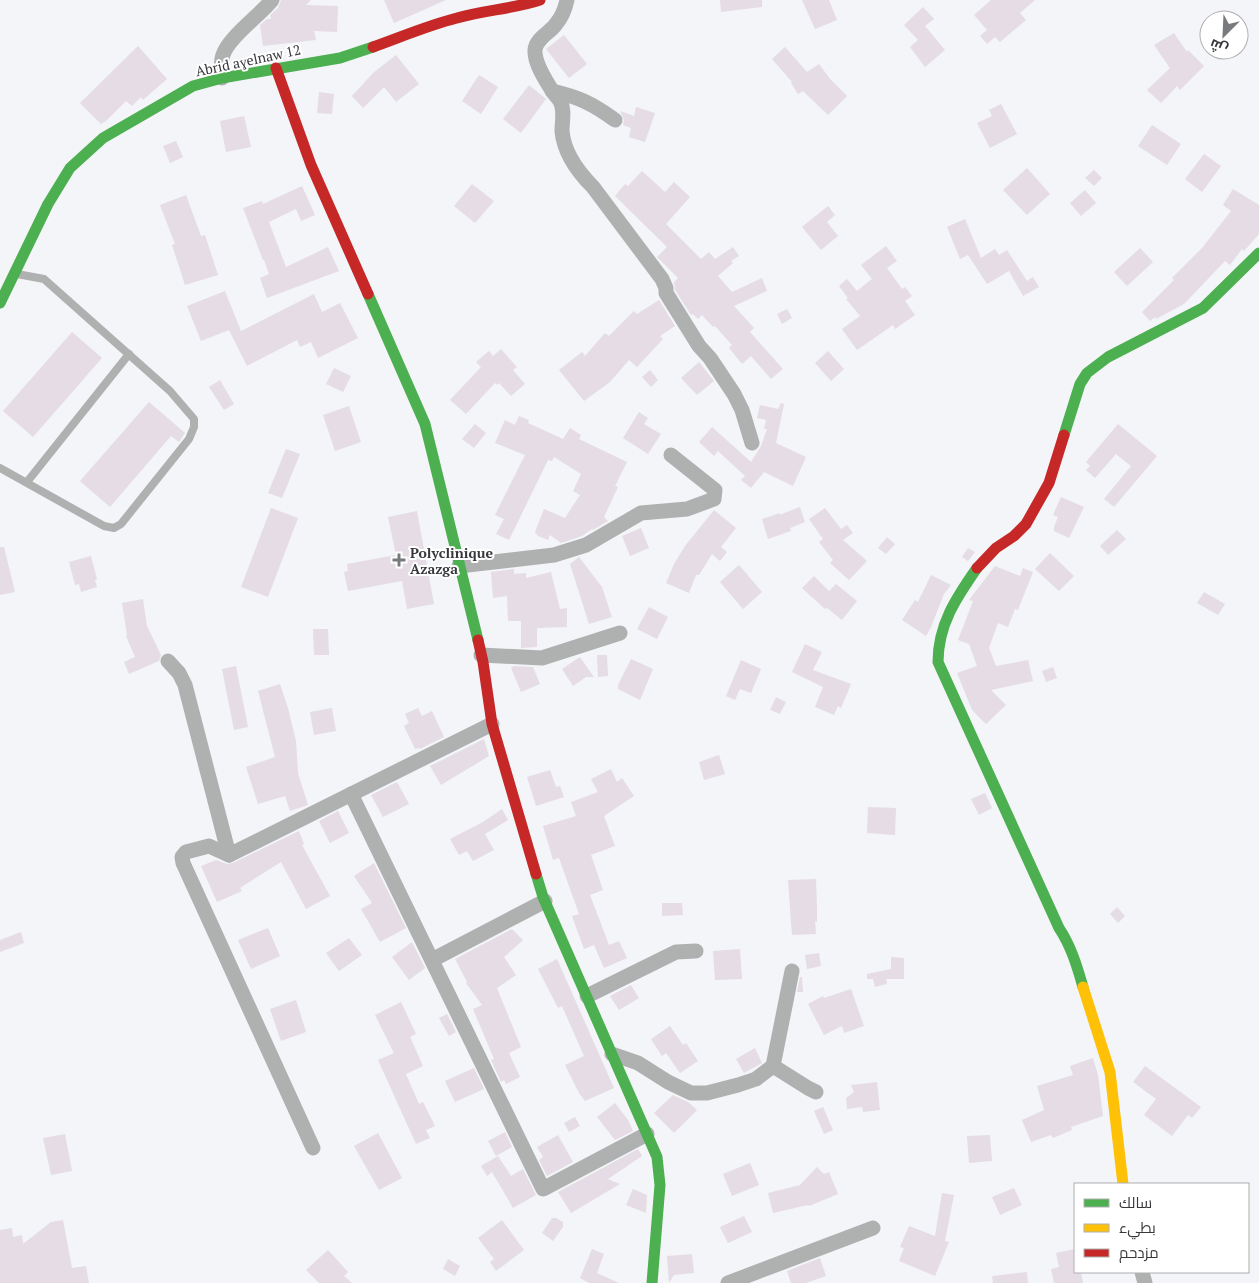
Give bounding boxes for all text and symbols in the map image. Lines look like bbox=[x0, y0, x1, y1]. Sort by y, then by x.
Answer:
north arrow bbox=[1199, 10, 1249, 60]
text: ش bbox=[1206, 35, 1231, 60]
street label: Abrid aɣelnaw 12 bbox=[194, 40, 302, 80]
place label: Polyclinique Azazga bbox=[410, 543, 493, 578]
marker: Polyclinique Azazga bbox=[392, 553, 406, 567]
legend bbox=[1074, 1183, 1249, 1273]
text: سالك bbox=[1119, 1192, 1152, 1212]
text: بطيء bbox=[1119, 1217, 1156, 1240]
text: مزدحم bbox=[1119, 1242, 1159, 1263]

